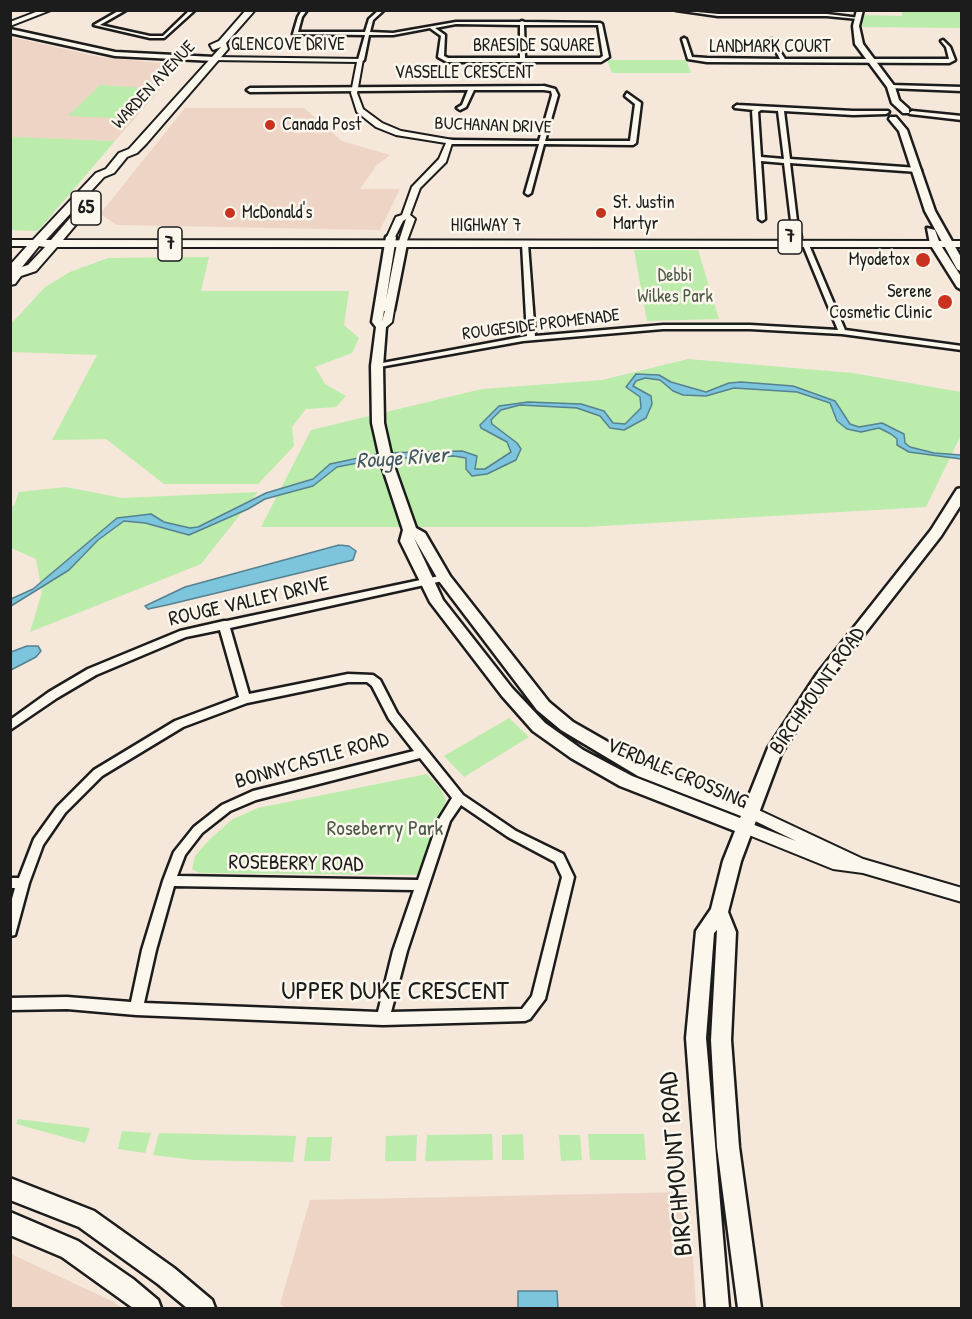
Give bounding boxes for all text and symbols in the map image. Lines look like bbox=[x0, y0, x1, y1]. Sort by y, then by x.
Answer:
street label: GLENCOVE DRIVE bbox=[231, 34, 345, 56]
street label: BRAESIDE SQUARE bbox=[473, 35, 595, 57]
street label: WARDEN AVENUE bbox=[108, 36, 200, 134]
street label: LANDMARK COURT bbox=[709, 36, 831, 58]
street label: VASSELLE CRESCENT bbox=[395, 62, 533, 84]
street label: BUCHANAN DRIVE bbox=[434, 113, 552, 139]
place label: Canada Post bbox=[282, 114, 361, 136]
marker: Canada Post bbox=[263, 118, 277, 132]
road number: 65 bbox=[71, 191, 101, 225]
place label: St. Justin Martyr bbox=[613, 192, 675, 234]
place label: McDonald's bbox=[242, 202, 312, 224]
marker: McDonald's bbox=[223, 206, 237, 220]
marker: St. Justin Martyr bbox=[594, 206, 608, 220]
street label: HIGHWAY 7 bbox=[451, 215, 521, 237]
road number: 7 bbox=[778, 220, 802, 254]
road number: 7 bbox=[158, 227, 182, 261]
place label: Myodetox bbox=[849, 249, 910, 271]
marker: Myodetox bbox=[914, 251, 932, 269]
park label: Debbi Wilkes Park bbox=[637, 265, 713, 308]
place label: Serene Cosmetic Clinic bbox=[829, 281, 932, 324]
marker: Serene Cosmetic Clinic bbox=[936, 293, 954, 311]
street label: ROUGESIDE PROMENADE bbox=[461, 305, 621, 345]
water label: Rouge River bbox=[355, 443, 449, 475]
street label: ROUGE VALLEY DRIVE bbox=[166, 571, 332, 633]
street label: BIRCHMOUNT ROAD bbox=[765, 623, 871, 759]
street label: BONNYCASTLE ROAD bbox=[232, 727, 392, 795]
street label: VERDALE CROSSING bbox=[603, 733, 751, 815]
park label: Roseberry Park bbox=[327, 816, 443, 842]
street label: ROSEBERRY ROAD bbox=[228, 850, 364, 878]
street label: UPPER DUKE CRESCENT bbox=[281, 976, 509, 1008]
street label: BIRCHMOUNT ROAD bbox=[653, 1070, 701, 1258]

